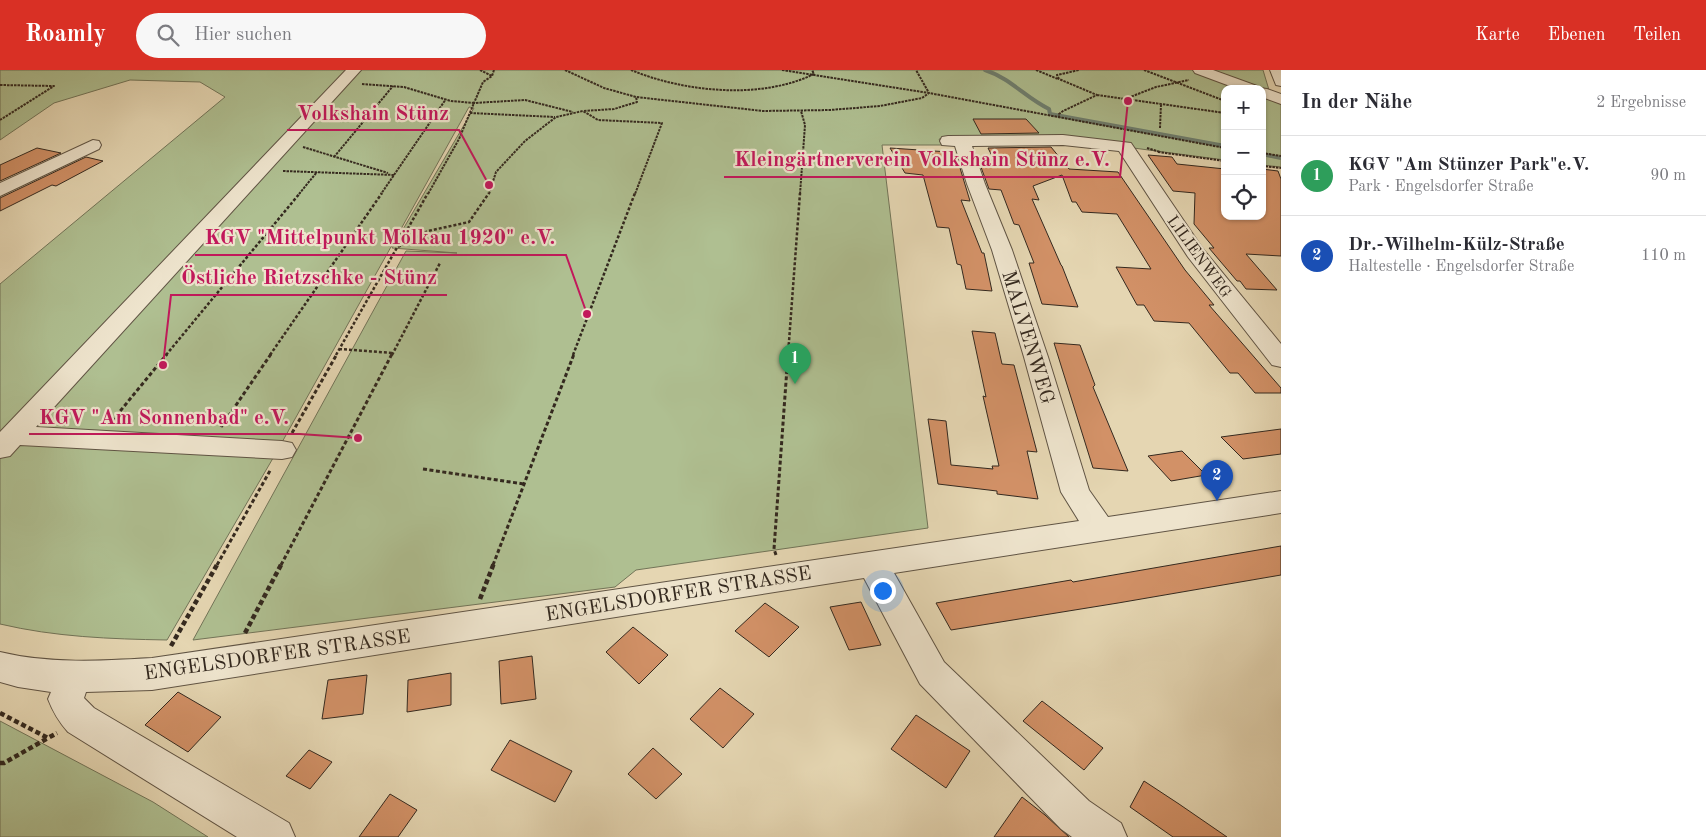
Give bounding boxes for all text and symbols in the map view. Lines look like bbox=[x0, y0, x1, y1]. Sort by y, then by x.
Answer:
search box bbox=[136, 13, 486, 58]
icon: search bbox=[154, 21, 182, 49]
text: Roamly bbox=[25, 23, 106, 47]
text: Hier suchen bbox=[194, 26, 292, 45]
text: Karte bbox=[1475, 26, 1520, 44]
text: Ebenen bbox=[1548, 26, 1605, 44]
text: Teilen bbox=[1633, 26, 1681, 44]
map controls bbox=[1221, 85, 1266, 220]
button: + bbox=[1221, 85, 1266, 130]
text: In der Nähe bbox=[1301, 92, 1412, 113]
callout: Volkshain Stünz bbox=[287, 94, 459, 130]
text: 2 Ergebnisse bbox=[1596, 95, 1686, 111]
text: Volkshain Stünz bbox=[297, 104, 449, 125]
button: − bbox=[1221, 130, 1266, 175]
callout: Kleingärtnerverein Volkshain Stünz e.V. bbox=[724, 141, 1120, 177]
text: Kleingärtnerverein Volkshain Stünz e.V. bbox=[734, 150, 1110, 171]
text: KGV "Am Stünzer Park"e.V. bbox=[1348, 156, 1589, 175]
text: 1 bbox=[1312, 168, 1322, 184]
text: 90 m bbox=[1650, 168, 1686, 184]
button: locate bbox=[1221, 175, 1266, 220]
text: Park · Engelsdorfer Straße bbox=[1348, 179, 1534, 195]
street label: LILIENWEG bbox=[1163, 213, 1234, 302]
callout: KGV "Mittelpunkt Mölkau 1920" e.V. bbox=[195, 219, 566, 255]
text: KGV "Mittelpunkt Mölkau 1920" e.V. bbox=[204, 228, 556, 249]
text: Dr.-Wilhelm-Külz-Straße bbox=[1348, 236, 1565, 255]
text: 2 bbox=[1312, 248, 1322, 264]
text: 110 m bbox=[1641, 248, 1686, 264]
callout: Östliche Rietzschke - Stünz bbox=[171, 259, 447, 295]
text: Haltestelle · Engelsdorfer Straße bbox=[1348, 259, 1574, 275]
text: Östliche Rietzschke - Stünz bbox=[181, 265, 437, 289]
street label: MALVENWEG bbox=[997, 268, 1057, 407]
pin: 1 bbox=[779, 343, 811, 384]
callout: KGV "Am Sonnenbad" e.V. bbox=[29, 398, 300, 434]
text: KGV "Am Sonnenbad" e.V. bbox=[39, 408, 289, 429]
pin: 2 bbox=[1201, 460, 1233, 501]
street label: ENGELSDORFER STRASSE bbox=[544, 564, 813, 626]
your location bbox=[870, 578, 896, 604]
street label: ENGELSDORFER STRASSE bbox=[143, 627, 412, 685]

